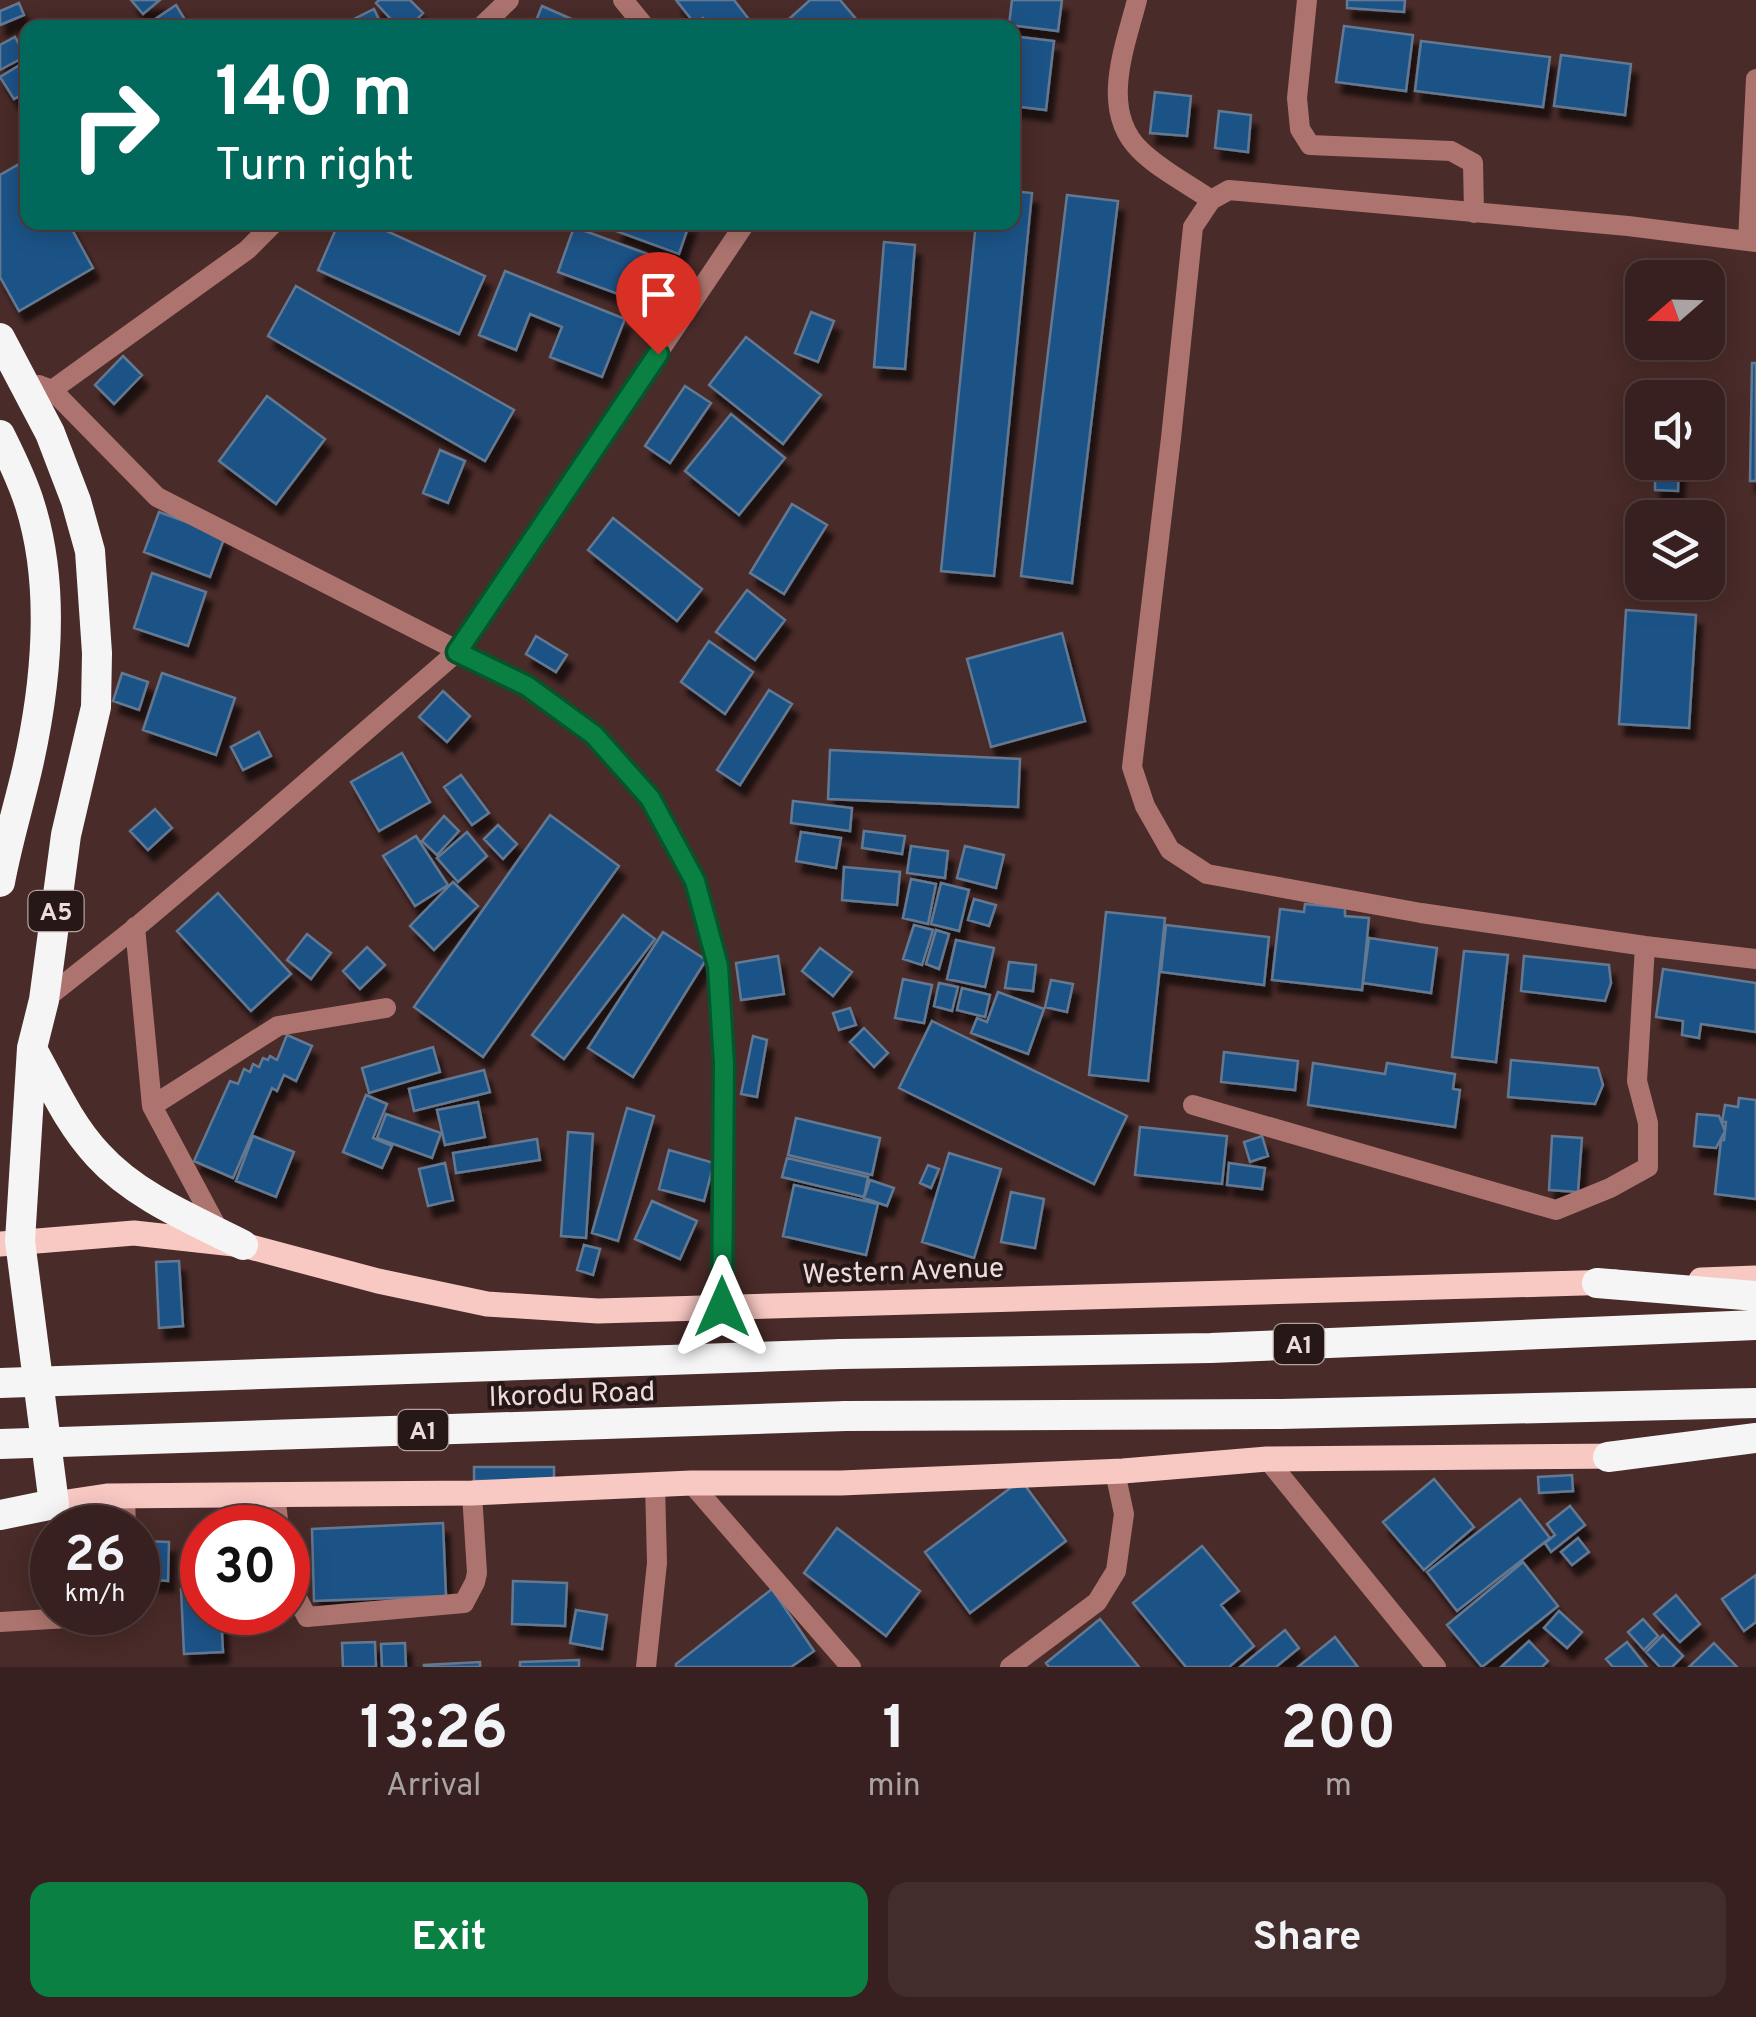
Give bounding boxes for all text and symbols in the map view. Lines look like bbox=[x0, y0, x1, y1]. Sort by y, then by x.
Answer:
text: 140 m bbox=[215, 52, 413, 141]
icon: right bbox=[50, 60, 180, 190]
text: Turn right bbox=[215, 139, 414, 196]
pin bbox=[616, 252, 701, 355]
north arrow bbox=[1625, 260, 1725, 360]
map controls bbox=[1625, 260, 1725, 600]
icon: arrive bbox=[631, 267, 686, 322]
button: sound bbox=[1625, 380, 1725, 480]
button: layers bbox=[1625, 500, 1725, 600]
road number: A5 bbox=[28, 891, 84, 931]
street label: Western Avenue bbox=[802, 1251, 1005, 1295]
position arrow bbox=[670, 1255, 774, 1359]
road number: A1 bbox=[1274, 1324, 1324, 1364]
street label: Ikorodu Road bbox=[488, 1375, 656, 1417]
road number: A1 bbox=[398, 1410, 448, 1450]
speed limit sign: 30 bbox=[180, 1505, 310, 1635]
text: 26 bbox=[64, 1526, 126, 1589]
text: km/h bbox=[65, 1579, 125, 1611]
text: 13:26 bbox=[360, 1694, 508, 1770]
text: 1 bbox=[882, 1694, 906, 1770]
text: 200 bbox=[1280, 1694, 1396, 1770]
text: Arrival bbox=[386, 1767, 481, 1807]
text: min bbox=[868, 1767, 921, 1807]
text: m bbox=[1325, 1767, 1352, 1807]
button: Exit bbox=[30, 1882, 868, 1997]
button: Share bbox=[888, 1882, 1726, 1997]

